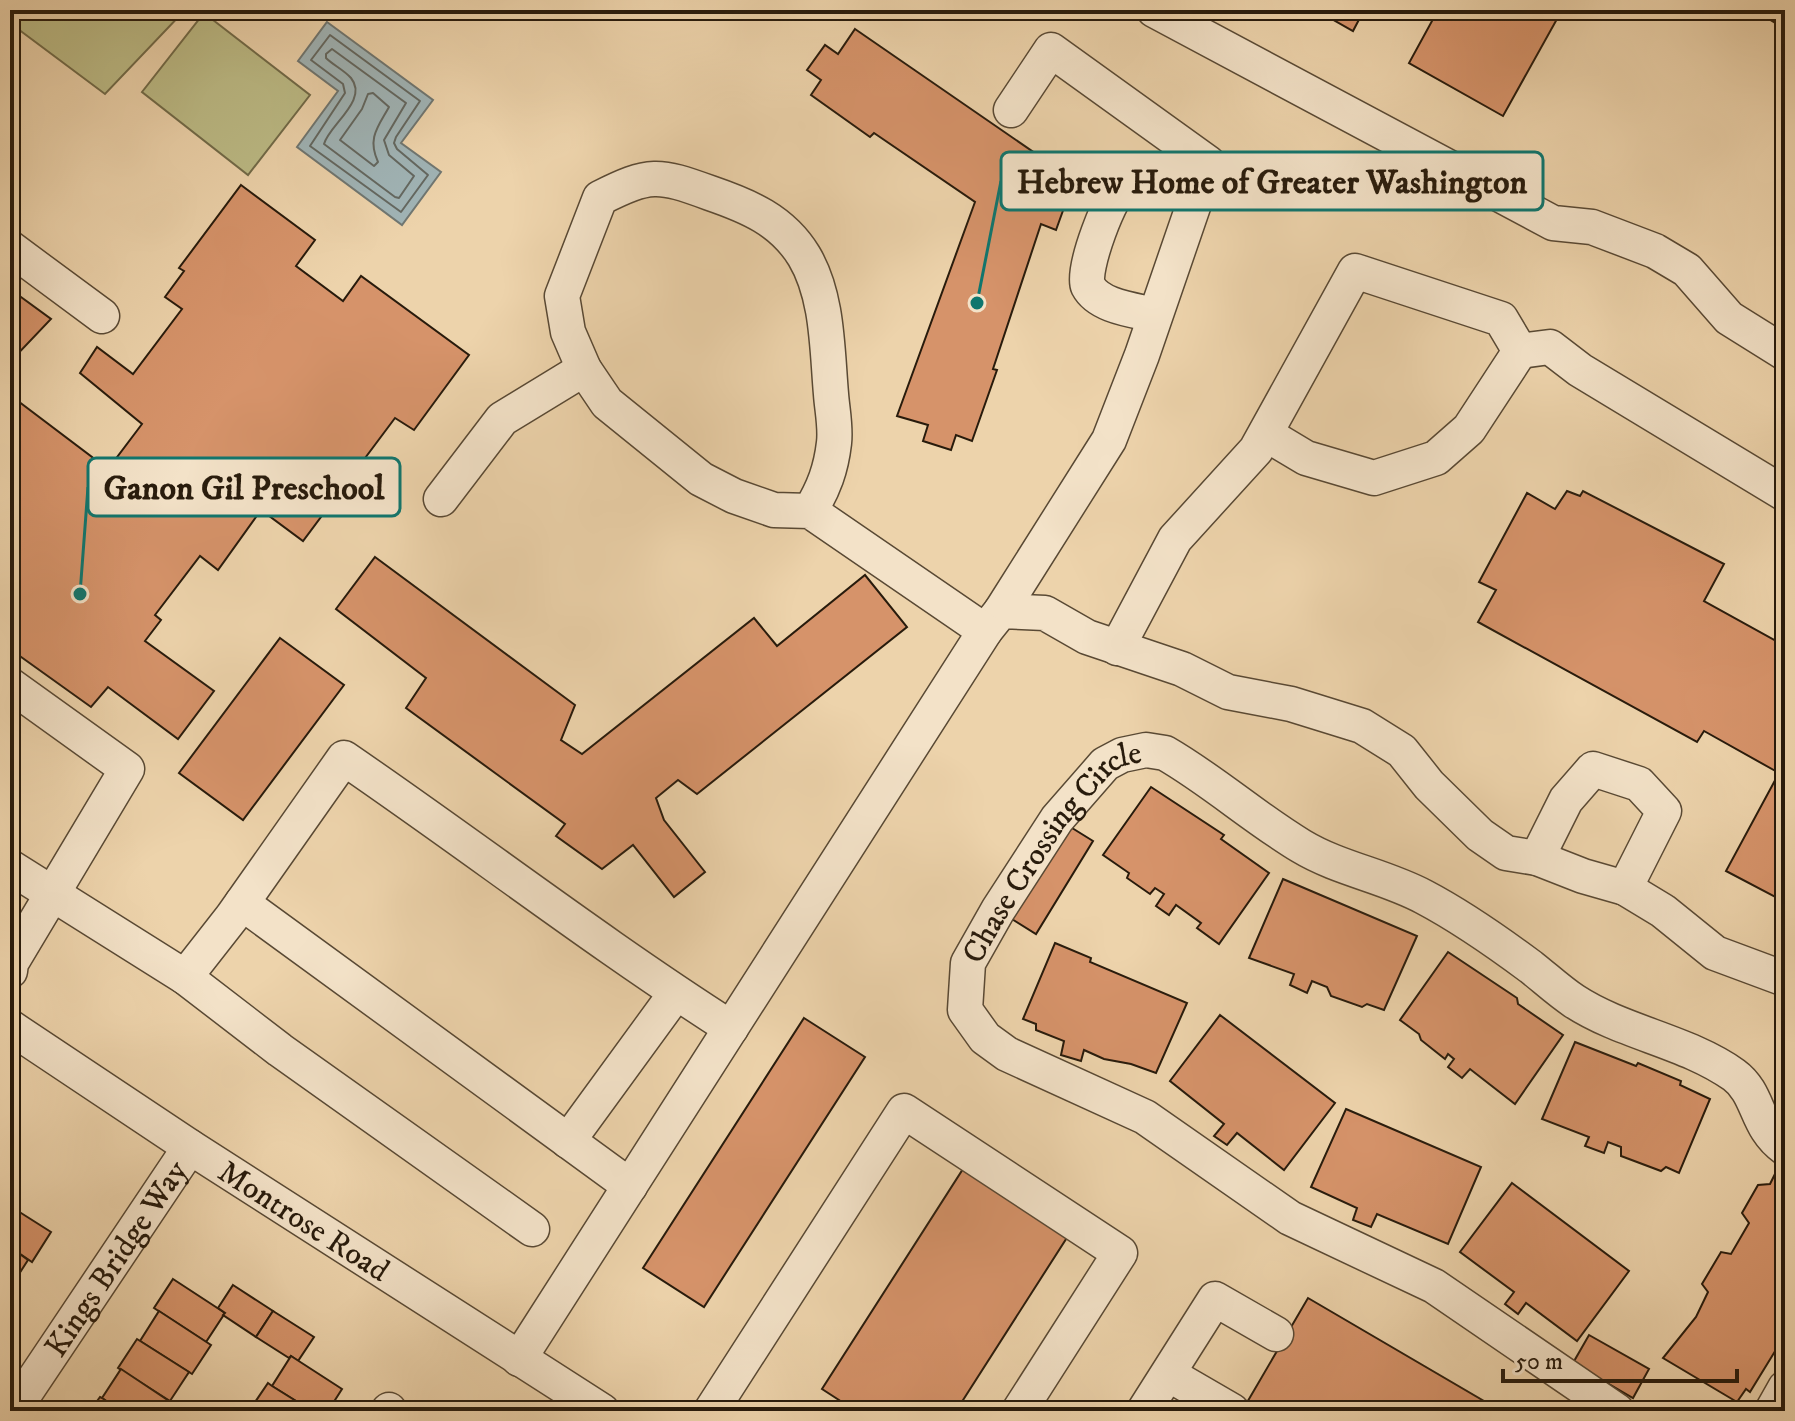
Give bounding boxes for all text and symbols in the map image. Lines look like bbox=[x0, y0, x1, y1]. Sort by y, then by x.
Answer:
callout: Hebrew Home of Greater Washington bbox=[1001, 152, 1543, 210]
text: Hebrew Home of Greater Washington bbox=[1017, 162, 1527, 204]
callout: Ganon Gil Preschool bbox=[88, 458, 400, 516]
text: Ganon Gil Preschool bbox=[104, 468, 385, 510]
street label: Chase Crossing Circle bbox=[954, 733, 1145, 971]
street label: Montrose Road bbox=[210, 1152, 396, 1292]
street label: Kings Bridge Way bbox=[37, 1153, 198, 1365]
scale bar bbox=[1503, 1333, 1737, 1383]
text: 50 m bbox=[1515, 1347, 1563, 1377]

